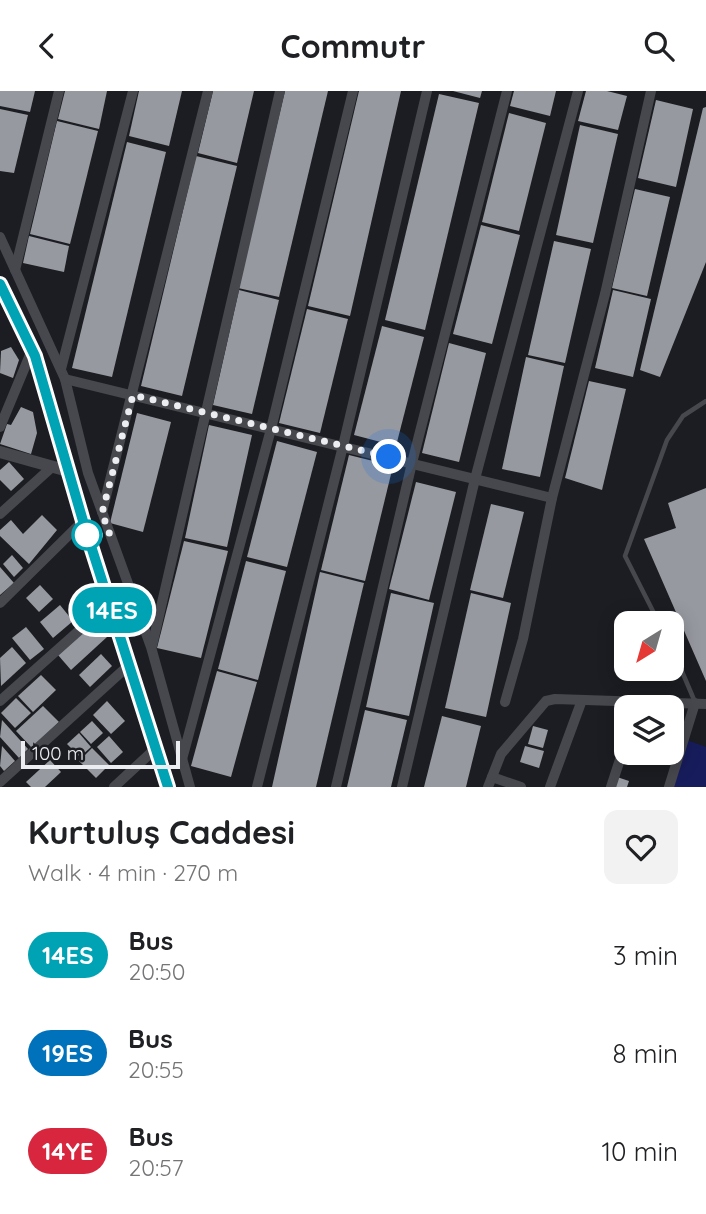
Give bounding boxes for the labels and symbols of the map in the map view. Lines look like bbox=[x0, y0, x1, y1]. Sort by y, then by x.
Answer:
your location bbox=[371, 439, 406, 474]
unlabelled marker bbox=[72, 520, 102, 550]
line badge: 14ES bbox=[63, 587, 161, 633]
north arrow bbox=[614, 611, 684, 681]
scale bar bbox=[21, 738, 180, 770]

